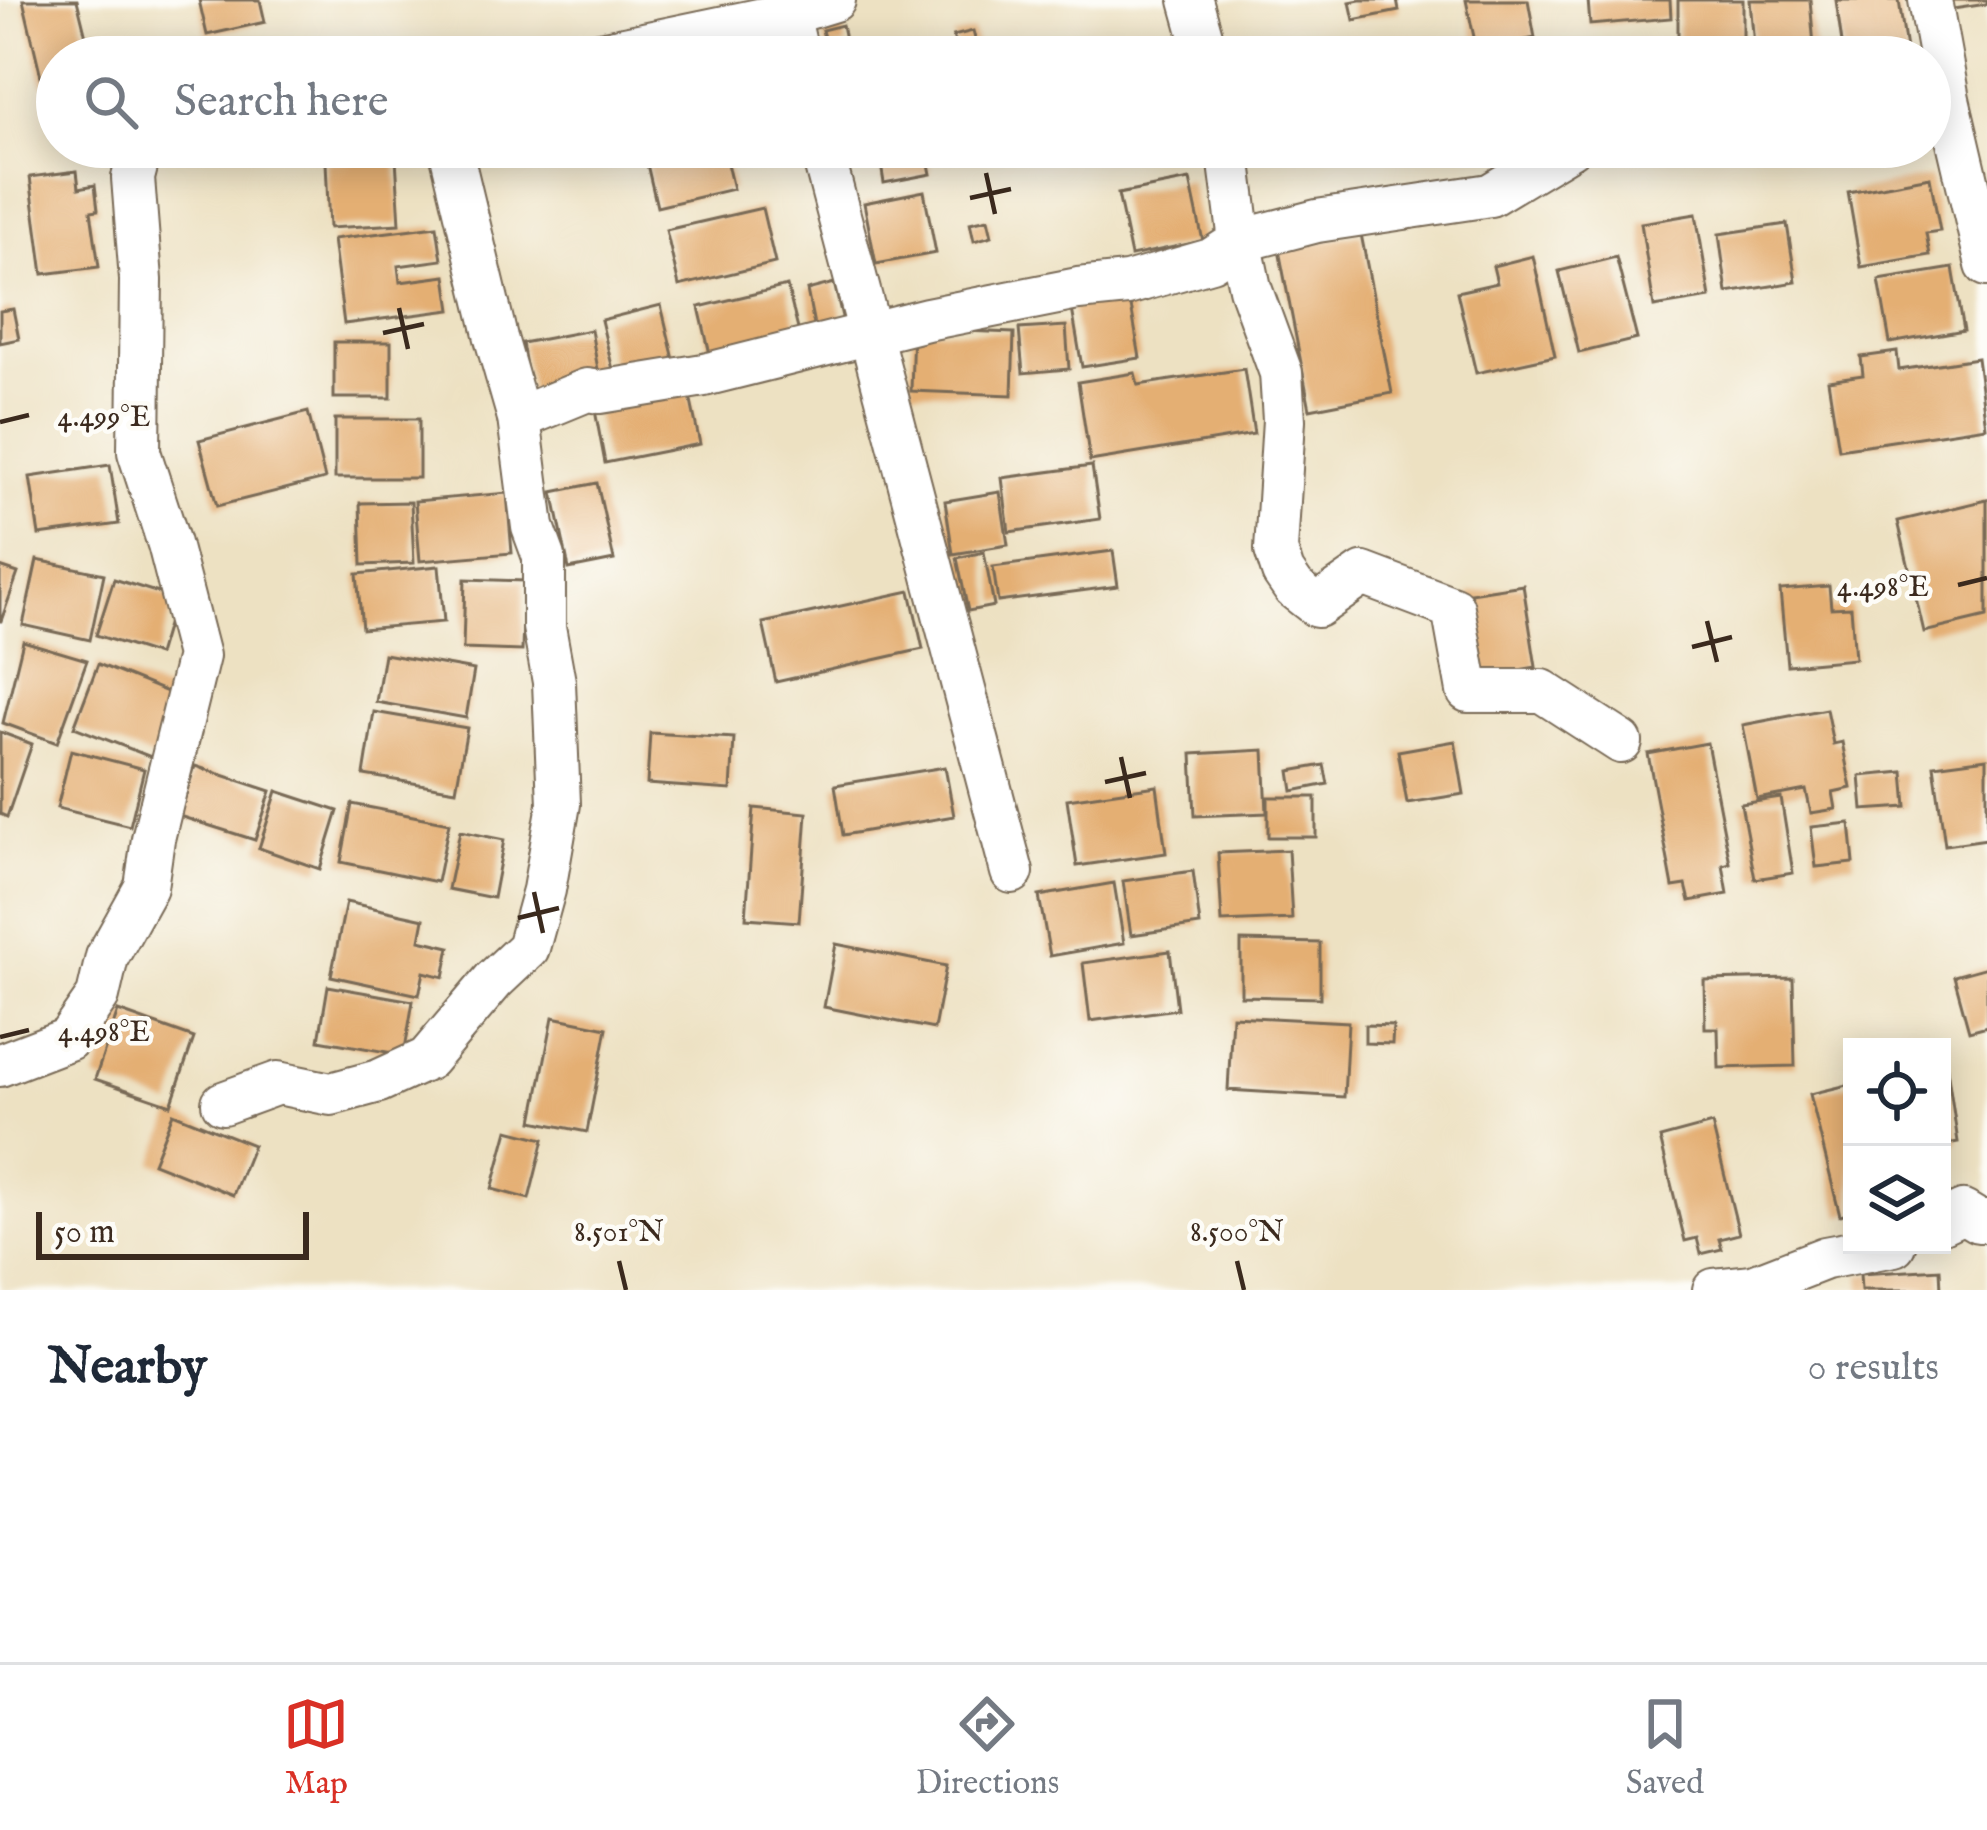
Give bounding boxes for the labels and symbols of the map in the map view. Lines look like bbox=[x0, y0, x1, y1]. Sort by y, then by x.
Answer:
text: 4.499°E bbox=[57, 399, 151, 437]
text: 4.498°E bbox=[1837, 569, 1929, 607]
text: 4.498°E bbox=[58, 1014, 150, 1052]
scale bar bbox=[36, 1206, 309, 1259]
text: 8.501°N bbox=[574, 1214, 664, 1252]
text: 8.500°N bbox=[1190, 1214, 1284, 1252]

